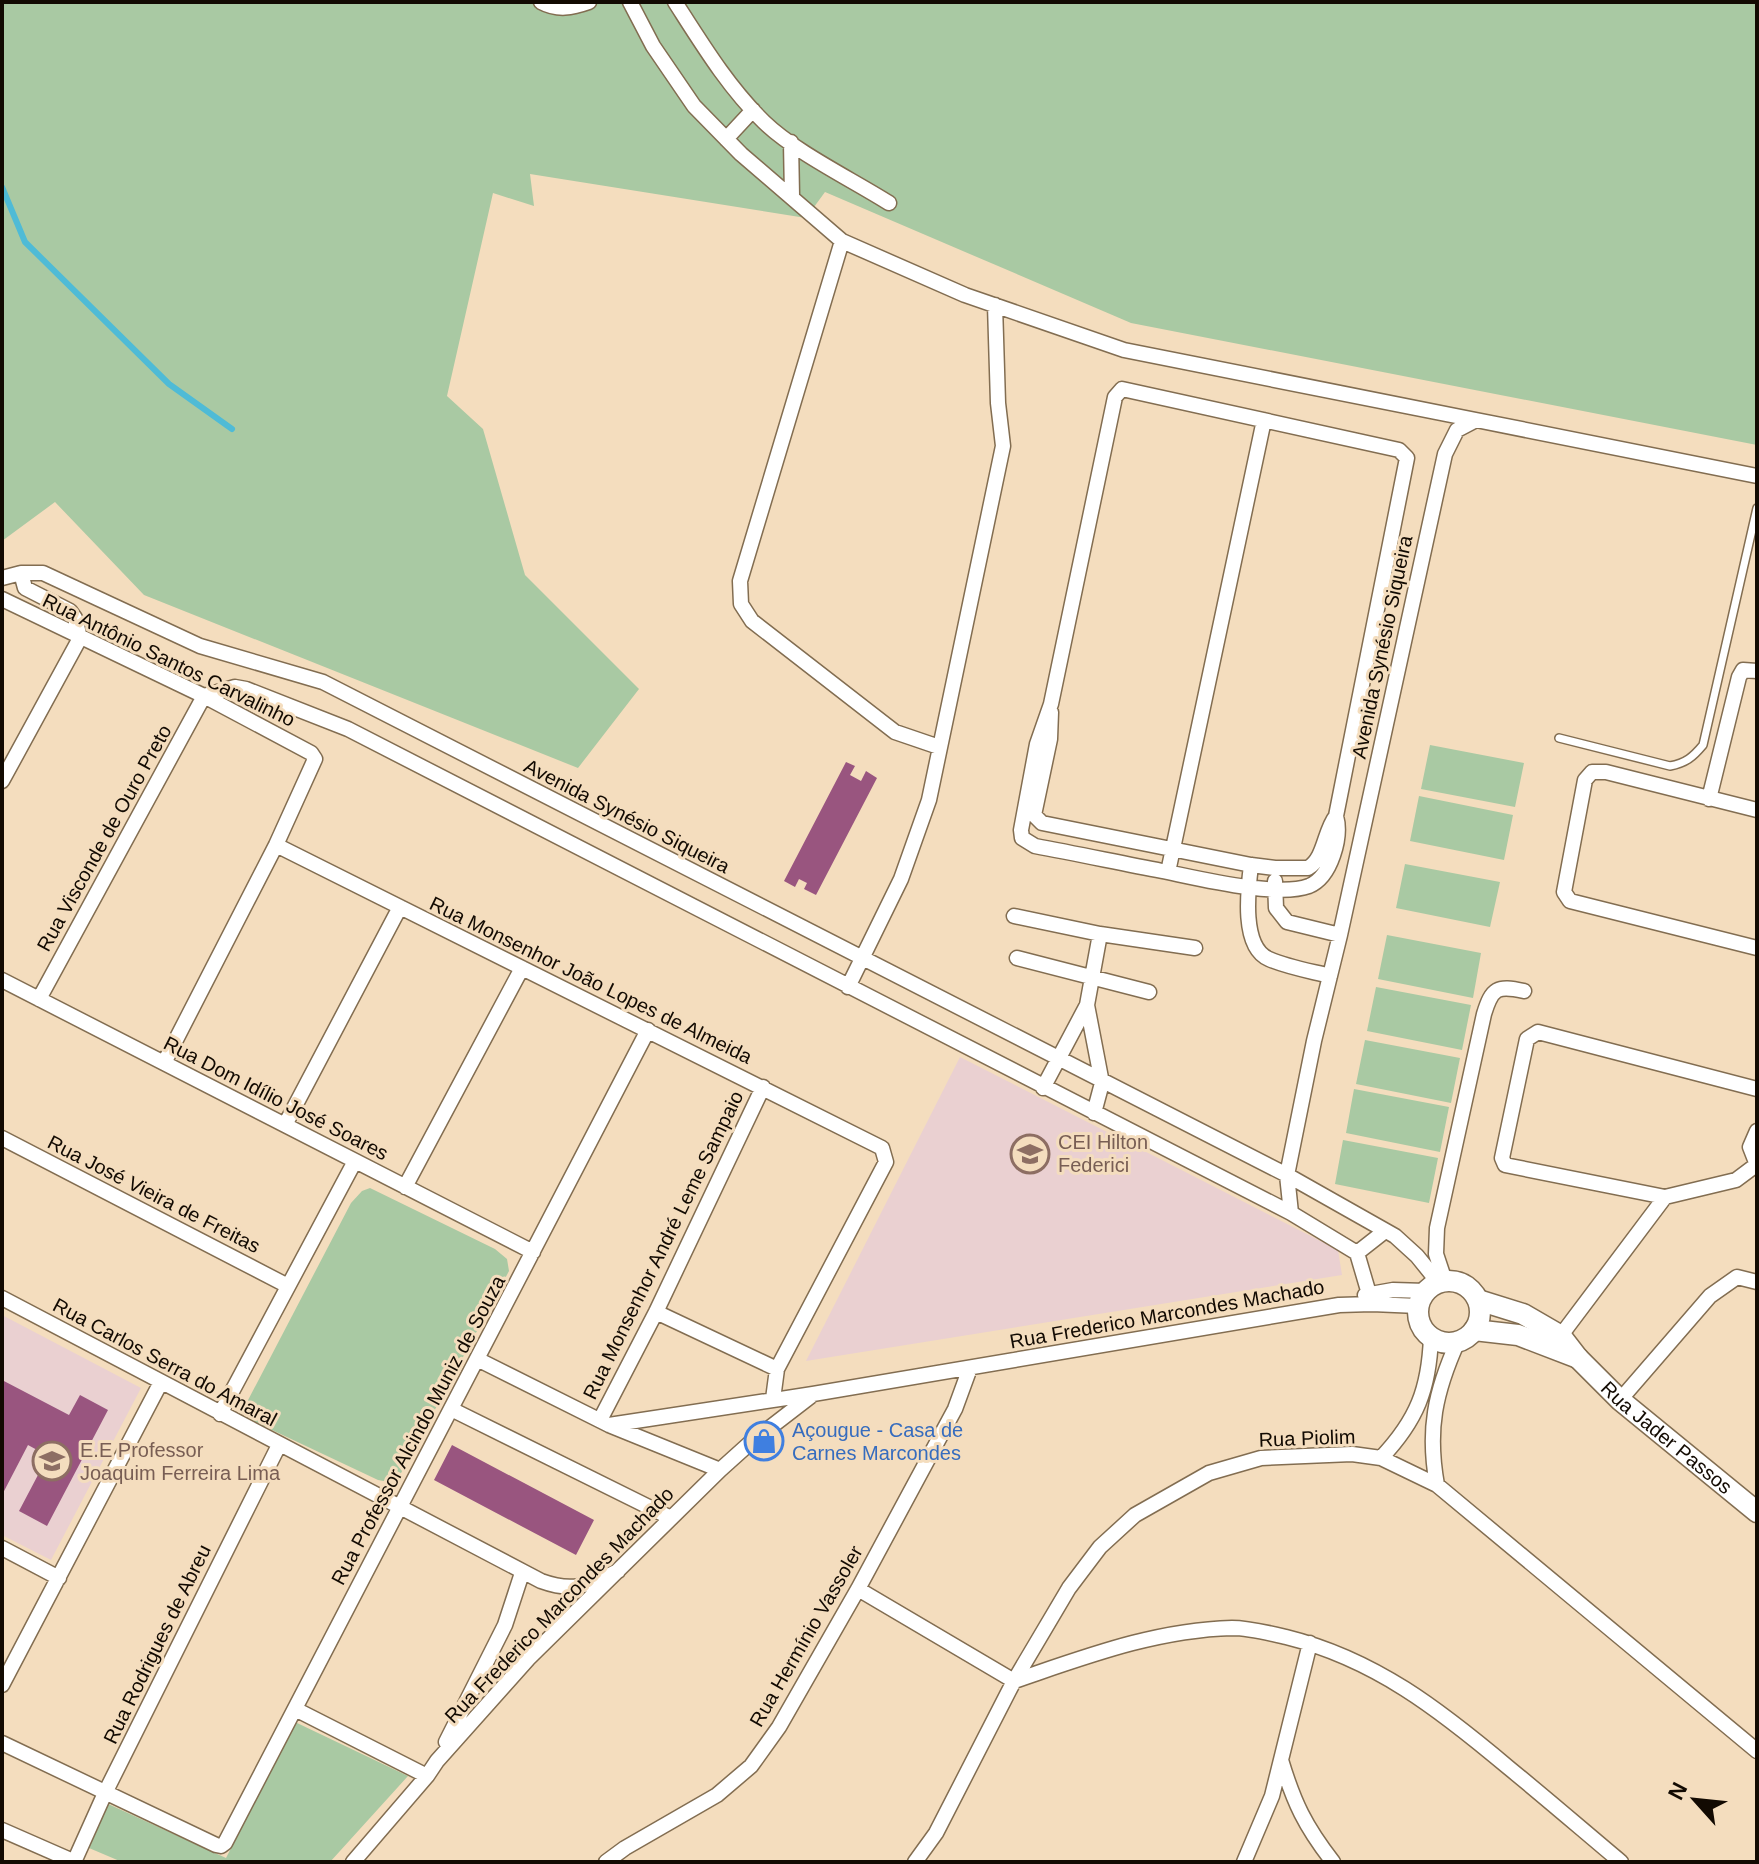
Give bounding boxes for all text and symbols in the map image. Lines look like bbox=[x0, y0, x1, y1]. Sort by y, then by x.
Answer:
street label: Avenida Synésio Siqueira bbox=[1348, 533, 1417, 761]
street label: Rua Antônio Santos Carvalinho bbox=[39, 589, 299, 731]
street label: Rua Visconde de Ouro Preto bbox=[32, 721, 176, 955]
street label: Avenida Synésio Siqueira bbox=[521, 755, 734, 878]
street label: Rua Monsenhor João Lopes de Almeida bbox=[426, 892, 756, 1068]
street label: Rua Dom Idílio José Soares bbox=[160, 1032, 392, 1164]
street label: Rua Monsenhor André Leme Sampaio bbox=[579, 1087, 747, 1403]
street label: Rua José Vieira de Freitas bbox=[44, 1131, 264, 1257]
place label: CEI Hilton Federici bbox=[1058, 1131, 1148, 1176]
school or university icon: CEI Hilton Federici bbox=[1009, 1133, 1051, 1175]
street label: Rua Professor Alcindo Muniz de Souza bbox=[327, 1271, 510, 1588]
street label: Rua Frederico Marcondes Machado bbox=[1008, 1275, 1326, 1353]
street label: Rua Carlos Serra do Amaral bbox=[49, 1294, 281, 1430]
street label: Rua Jader Passos bbox=[1597, 1377, 1737, 1498]
place label: Açougue - Casa de Carnes Marcondes bbox=[792, 1419, 963, 1464]
shop icon: Açougue - Casa de Carnes Marcondes bbox=[743, 1420, 785, 1462]
street label: Rua Piolim bbox=[1258, 1425, 1356, 1451]
place label: E.E Professor Joaquim Ferreira Lima bbox=[80, 1439, 281, 1484]
school or university icon: E.E Professor Joaquim Ferreira Lima bbox=[31, 1440, 73, 1482]
street label: Rua Frederico Marcondes Machado bbox=[440, 1483, 678, 1727]
street label: Rua Rodrigues de Abreu bbox=[99, 1541, 215, 1747]
street label: Rua Hermínio Vassoler bbox=[745, 1541, 867, 1730]
north arrow bbox=[1655, 1760, 1735, 1840]
text: N bbox=[1663, 1778, 1692, 1804]

